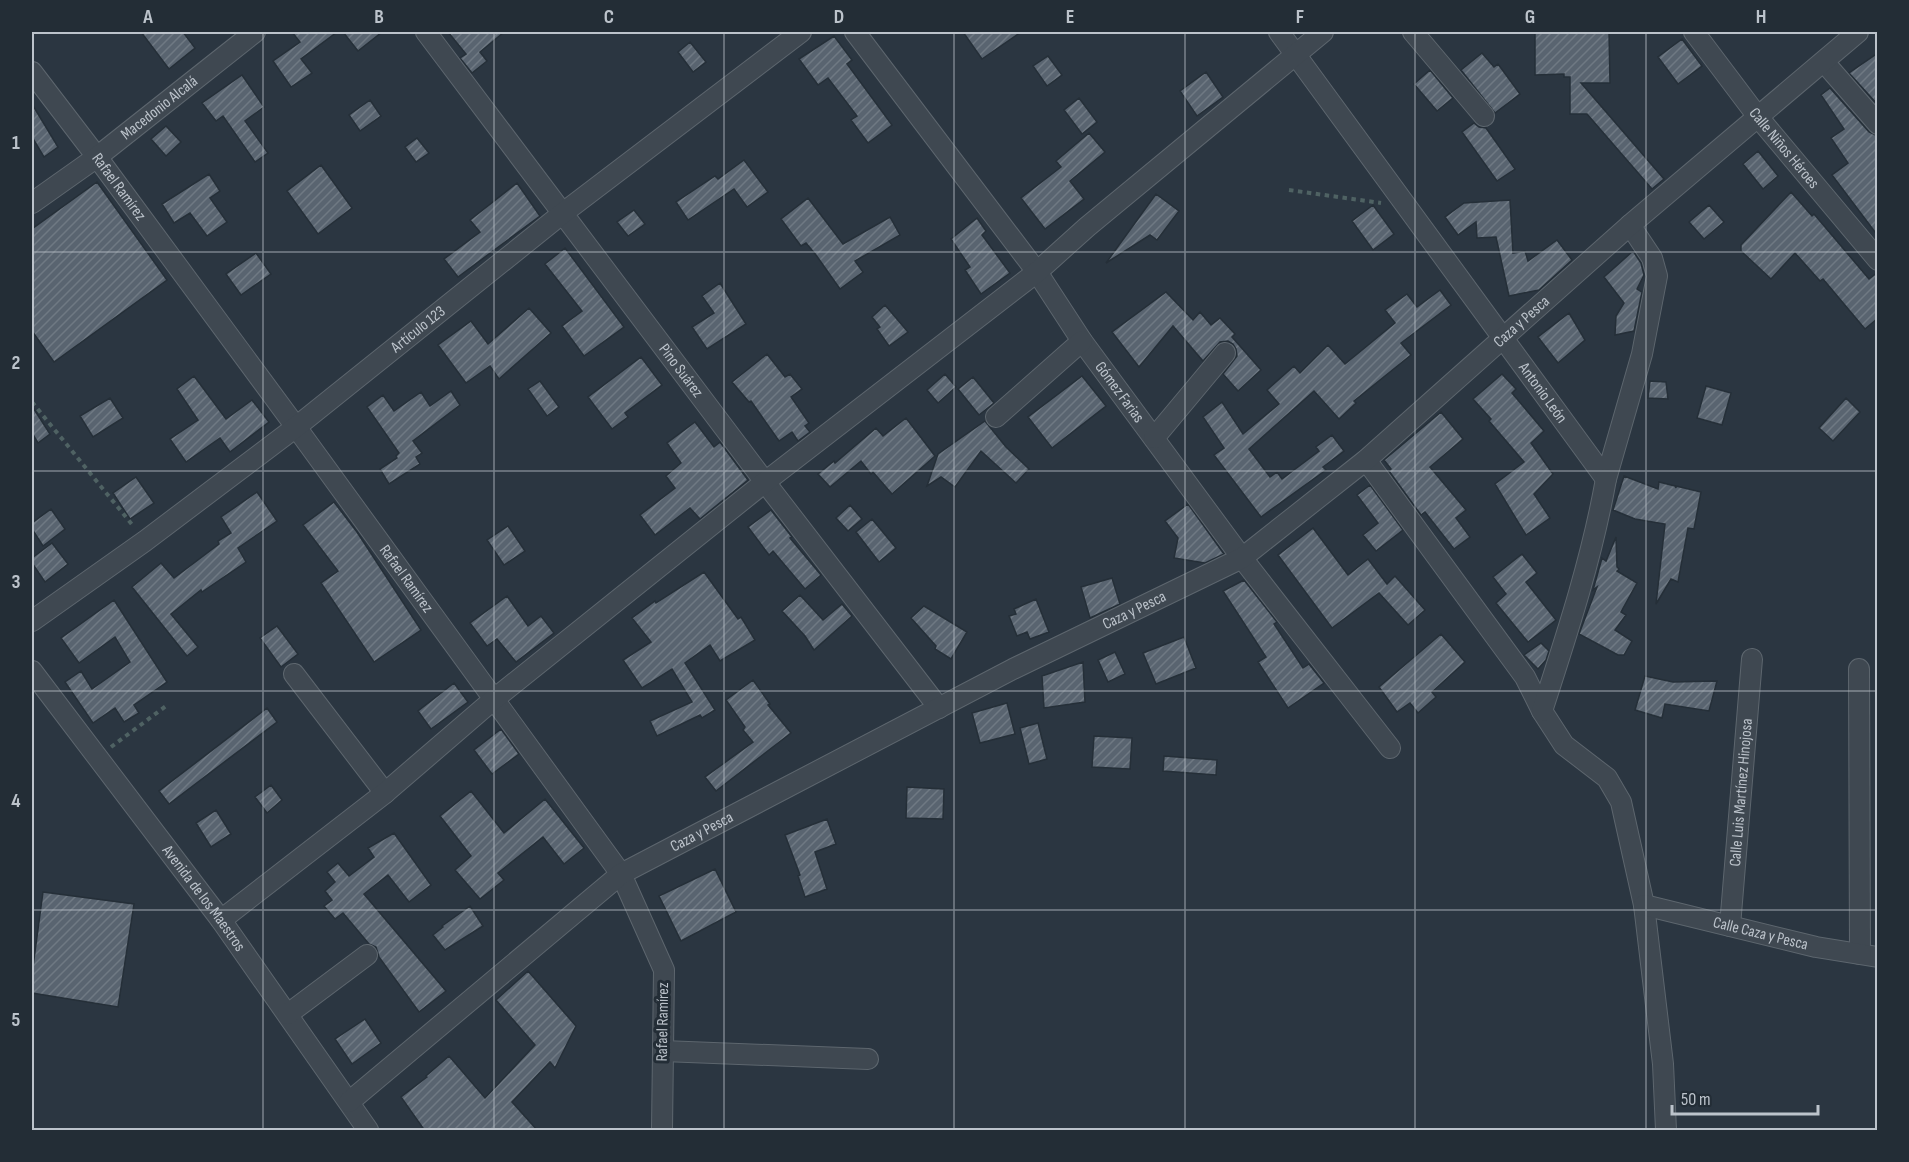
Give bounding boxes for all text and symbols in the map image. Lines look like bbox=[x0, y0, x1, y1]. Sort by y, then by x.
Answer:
text: A bbox=[142, 5, 153, 29]
text: B bbox=[374, 5, 384, 29]
text: C bbox=[604, 5, 614, 29]
text: D bbox=[834, 5, 844, 29]
text: E bbox=[1066, 5, 1074, 29]
text: F bbox=[1296, 5, 1304, 29]
text: G bbox=[1525, 5, 1535, 29]
text: H bbox=[1756, 5, 1766, 29]
street label: Macedonio Alcalá bbox=[117, 72, 201, 144]
street label: Calle Niños Héroes bbox=[1745, 104, 1823, 192]
text: 1 bbox=[12, 131, 20, 155]
street label: Rafael Ramírez bbox=[88, 149, 150, 224]
street label: Caza y Pesca bbox=[1490, 292, 1553, 351]
street label: Artículo 123 bbox=[386, 302, 449, 357]
street label: Pino Suárez bbox=[655, 340, 708, 401]
text: 2 bbox=[12, 351, 20, 375]
street label: Gómez Farias bbox=[1091, 358, 1149, 427]
street label: Antonio León bbox=[1514, 358, 1571, 427]
street label: Rafael Ramírez bbox=[375, 541, 437, 617]
text: 3 bbox=[12, 570, 21, 594]
street label: Caza y Pesca bbox=[1099, 587, 1169, 634]
street label: Calle Luis Martínez Hinojosa bbox=[1725, 718, 1757, 867]
text: 4 bbox=[11, 789, 21, 813]
street label: Caza y Pesca bbox=[667, 808, 736, 856]
street label: Avenida de los Maestros bbox=[158, 841, 250, 955]
street label: Calle Caza y Pesca bbox=[1711, 913, 1810, 954]
street label: Rafael Ramírez bbox=[653, 982, 673, 1062]
text: 5 bbox=[12, 1008, 21, 1032]
scale bar bbox=[1672, 1078, 1818, 1116]
text: 50 m bbox=[1681, 1089, 1711, 1110]

